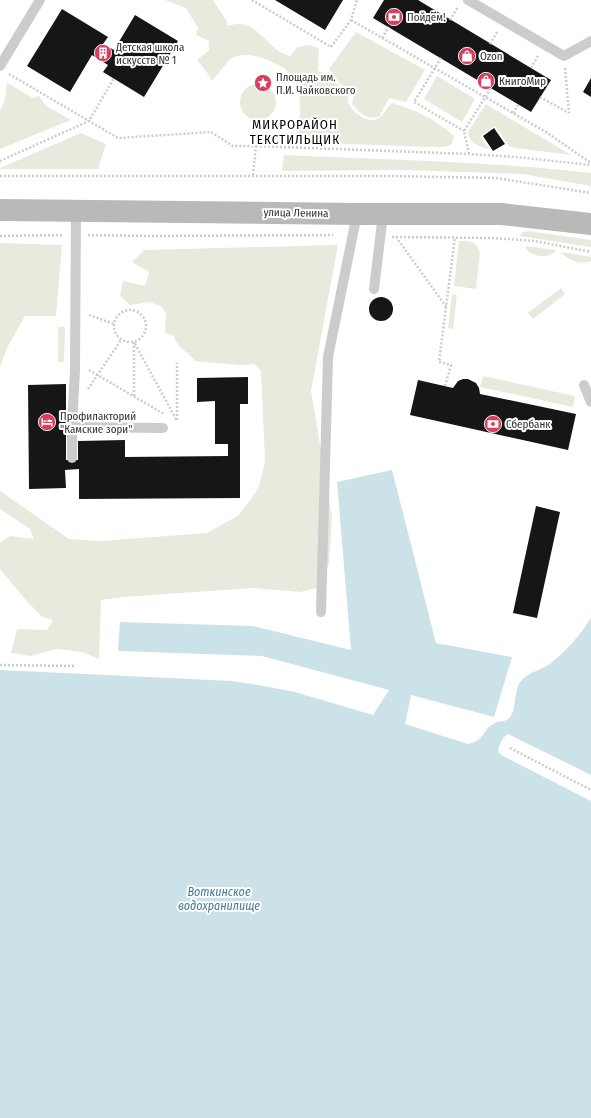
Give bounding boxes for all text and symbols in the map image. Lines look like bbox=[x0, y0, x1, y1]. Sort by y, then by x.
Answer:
bank icon: Пойдём! bbox=[384, 7, 404, 27]
place label: Пойдём! bbox=[407, 11, 446, 24]
place label: Детская школа искусств № 1 bbox=[115, 41, 184, 67]
building icon: Детская школа искусств № 1 bbox=[93, 43, 113, 63]
shop icon: Ozon bbox=[457, 46, 477, 66]
place label: Ozon bbox=[480, 50, 503, 63]
place label: Площадь им. П.И. Чайковского bbox=[276, 71, 356, 97]
shop icon: КнигоМир bbox=[476, 71, 496, 91]
place icon: Площадь им. П.И. Чайковского bbox=[253, 73, 273, 93]
place label: КнигоМир bbox=[499, 75, 546, 88]
district label: МИКРОРАЙОН ТЕКСТИЛЬЩИК bbox=[250, 117, 340, 147]
street label: улица Ленина bbox=[263, 206, 329, 220]
place label: Профилакторий "Камские зори" bbox=[60, 410, 136, 436]
hotel icon: Профилакторий "Камские зори" bbox=[37, 412, 57, 432]
bank icon: Сбербанк bbox=[483, 414, 503, 434]
place label: Сбербанк bbox=[506, 418, 551, 431]
water label: Воткинское водохранилище bbox=[178, 885, 260, 913]

